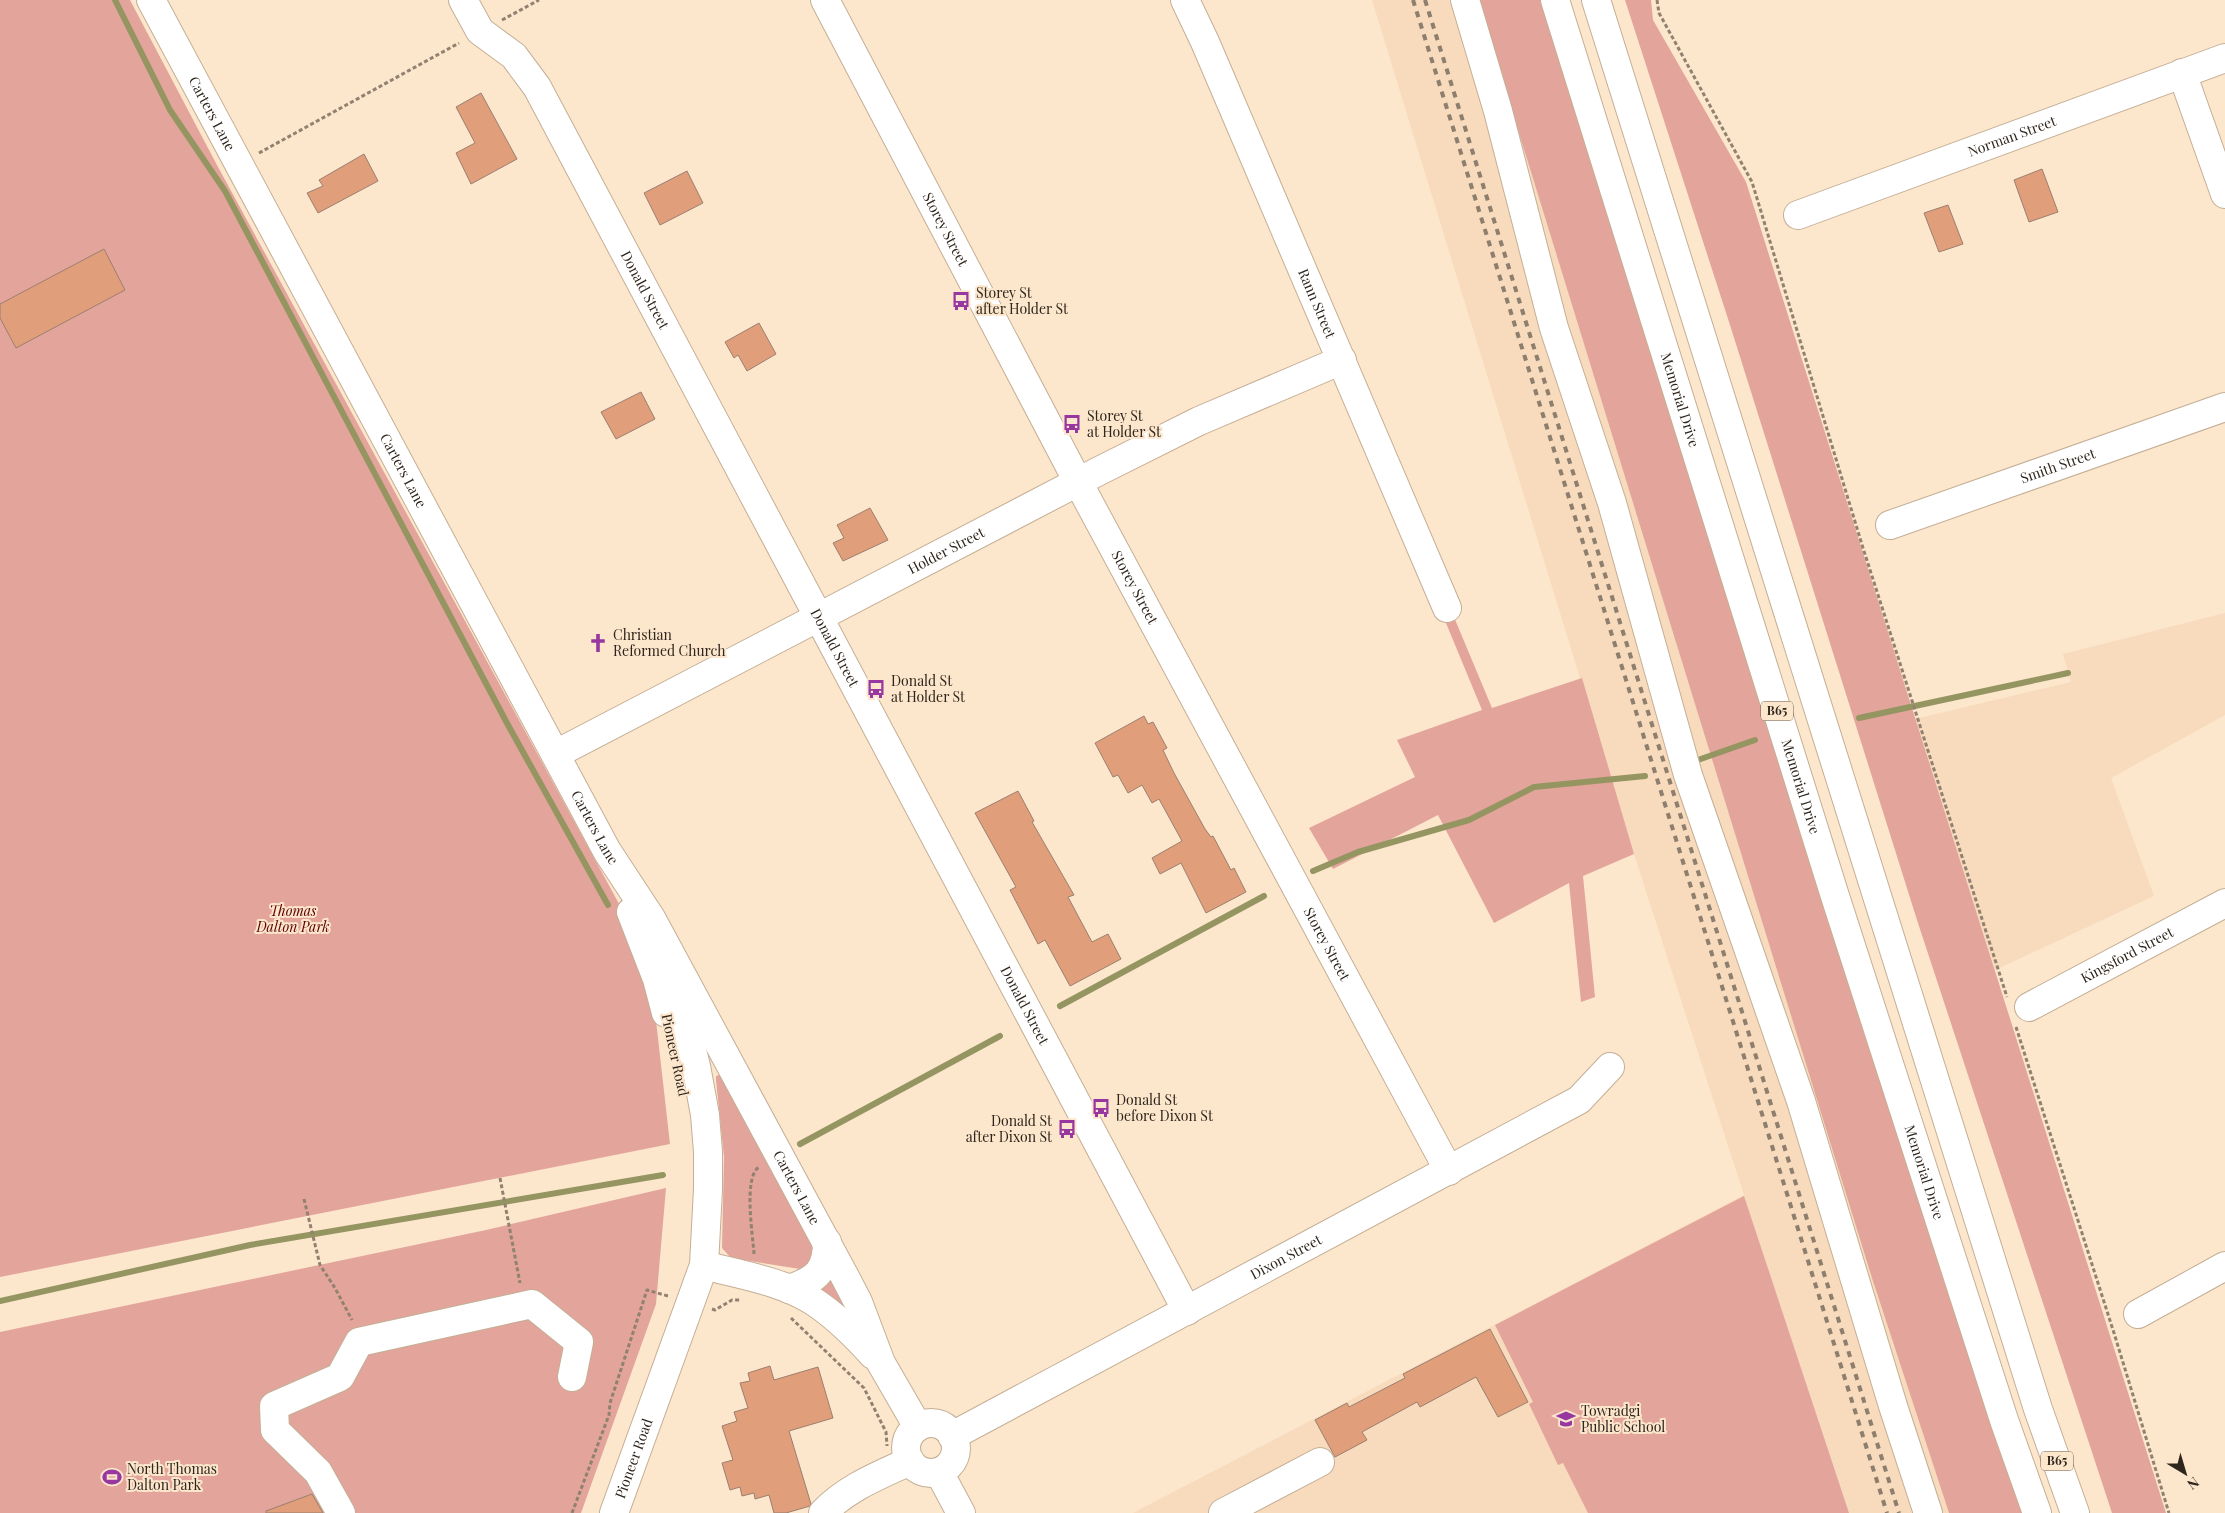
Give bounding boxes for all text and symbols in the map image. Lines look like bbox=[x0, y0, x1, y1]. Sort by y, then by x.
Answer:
street label: Carters Lane bbox=[185, 73, 240, 154]
street label: Norman Street bbox=[1965, 111, 2059, 161]
street label: Storey Street bbox=[919, 189, 974, 270]
street label: Donald Street bbox=[617, 247, 674, 333]
street label: Rann Street bbox=[1294, 266, 1341, 342]
place label: Storey St after Holder St bbox=[976, 283, 1069, 318]
bus stop icon: Storey St after Holder St bbox=[950, 290, 972, 312]
street label: Memorial Drive bbox=[1657, 350, 1704, 450]
place label: Storey St at Holder St bbox=[1087, 406, 1162, 441]
bus stop icon: Storey St at Holder St bbox=[1061, 413, 1083, 435]
street label: Carters Lane bbox=[376, 430, 431, 511]
street label: Smith Street bbox=[2018, 443, 2099, 487]
street label: Holder Street bbox=[904, 522, 989, 578]
street label: Storey Street bbox=[1108, 547, 1163, 628]
street label: Donald Street bbox=[807, 605, 864, 691]
place label: Christian Reformed Church bbox=[613, 625, 726, 660]
church icon: Christian Reformed Church bbox=[587, 632, 609, 654]
place label: Donald St at Holder St bbox=[891, 671, 966, 706]
bus stop icon: Donald St at Holder St bbox=[865, 678, 887, 700]
road number: B65 bbox=[1761, 701, 1793, 720]
street label: Memorial Drive bbox=[1777, 737, 1825, 836]
street label: Carters Lane bbox=[567, 787, 623, 868]
park label: Thomas Dalton Park bbox=[255, 901, 330, 936]
street label: Storey Street bbox=[1300, 904, 1355, 985]
street label: Kingsford Street bbox=[2077, 922, 2177, 987]
street label: Donald Street bbox=[997, 963, 1054, 1049]
street label: Pioneer Road bbox=[657, 1012, 693, 1098]
place label: Donald St before Dixon St bbox=[1116, 1090, 1214, 1125]
bus stop icon: Donald St before Dixon St bbox=[1090, 1097, 1112, 1119]
place label: Donald St after Dixon St bbox=[966, 1111, 1053, 1146]
bus stop icon: Donald St after Dixon St bbox=[1056, 1118, 1078, 1140]
street label: Memorial Drive bbox=[1900, 1122, 1949, 1222]
street label: Carters Lane bbox=[769, 1147, 825, 1228]
street label: Dixon Street bbox=[1247, 1229, 1326, 1283]
place label: Towradgi Public School bbox=[1581, 1401, 1665, 1436]
school or university icon: Towradgi Public School bbox=[1555, 1408, 1577, 1430]
street label: Pioneer Road bbox=[610, 1416, 657, 1501]
north arrow bbox=[2160, 1448, 2210, 1498]
road number: B65 bbox=[2041, 1452, 2073, 1470]
place label: North Thomas Dalton Park bbox=[127, 1459, 217, 1494]
sports icon: North Thomas Dalton Park bbox=[101, 1466, 123, 1488]
text: N bbox=[2183, 1473, 2203, 1494]

